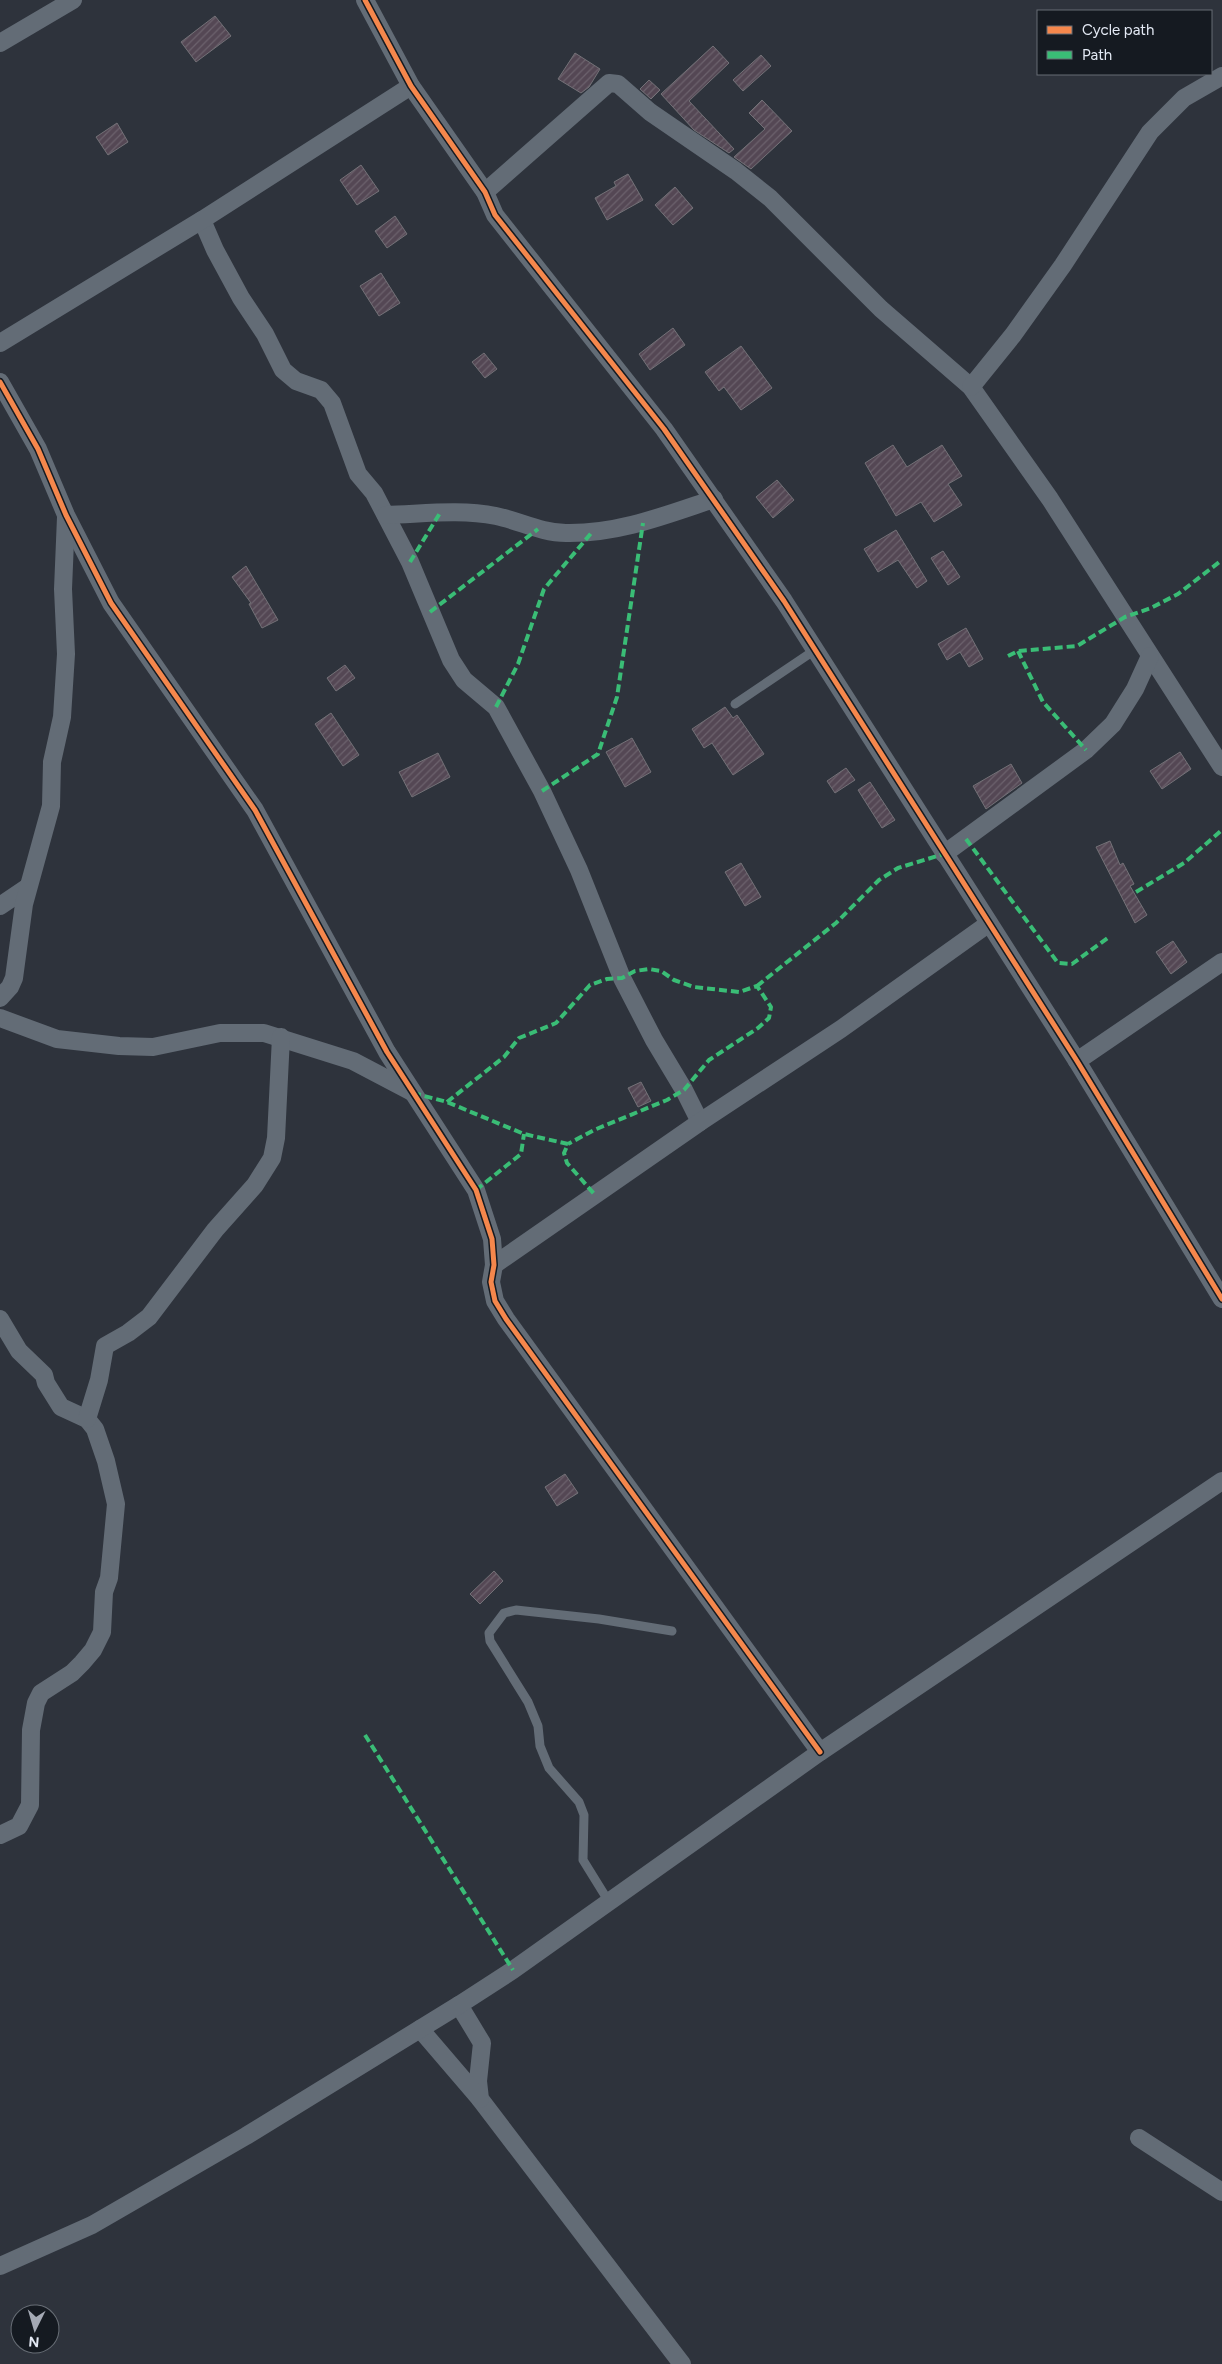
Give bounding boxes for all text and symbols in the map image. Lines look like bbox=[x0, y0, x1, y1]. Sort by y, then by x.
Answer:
legend bbox=[1037, 10, 1212, 75]
text: Cycle path bbox=[1082, 21, 1154, 39]
text: Path bbox=[1082, 46, 1112, 64]
north arrow bbox=[10, 2304, 60, 2354]
text: N bbox=[28, 2333, 40, 2350]

